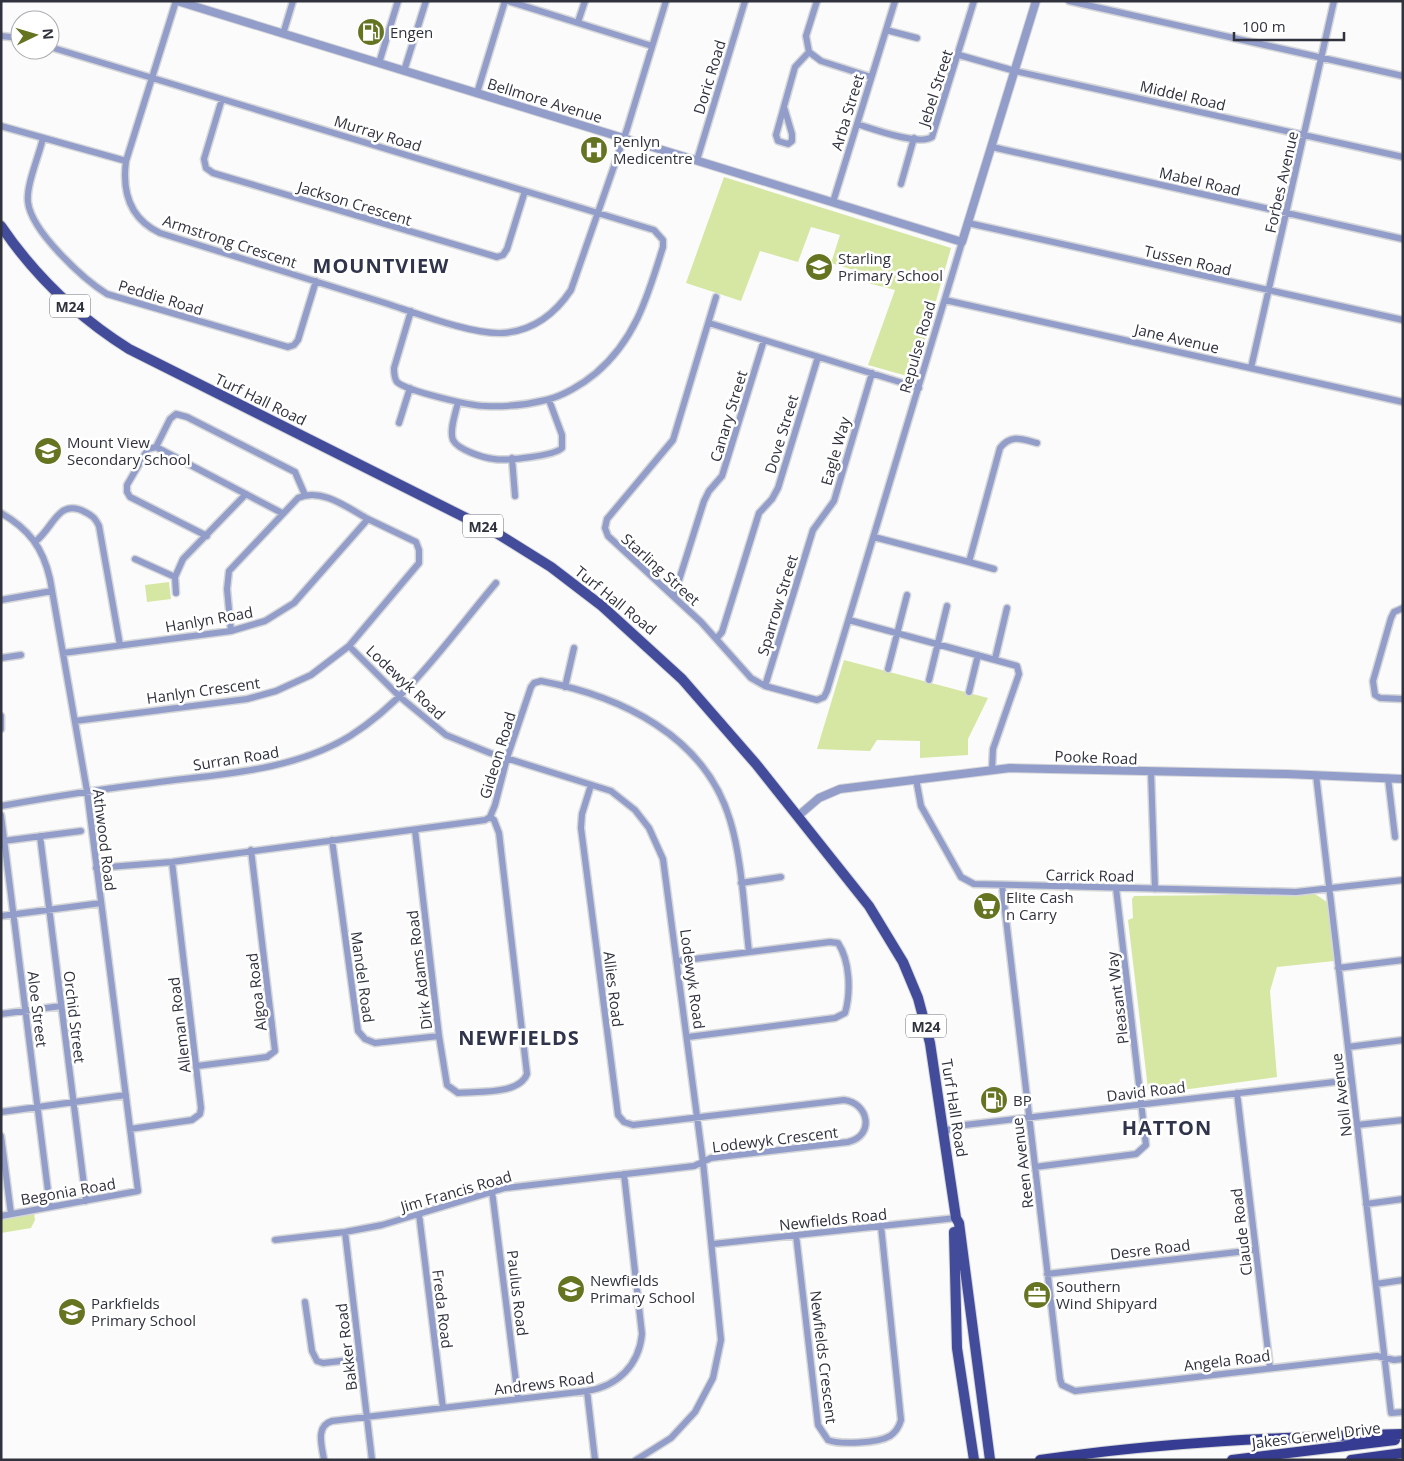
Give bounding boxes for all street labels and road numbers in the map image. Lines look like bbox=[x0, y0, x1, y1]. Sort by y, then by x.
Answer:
street label: Doric Road bbox=[688, 37, 730, 117]
street label: Jebel Street bbox=[913, 47, 957, 131]
street label: Arba Street bbox=[826, 71, 868, 153]
street label: Bellmore Avenue bbox=[485, 73, 605, 127]
street label: Middel Road bbox=[1138, 75, 1228, 115]
street label: Murray Road bbox=[332, 110, 424, 156]
street label: Forbes Avenue bbox=[1260, 129, 1302, 235]
street label: Mabel Road bbox=[1157, 162, 1243, 200]
street label: Jackson Crescent bbox=[294, 176, 414, 230]
street label: Armstrong Crescent bbox=[160, 210, 300, 272]
street label: Tussen Road bbox=[1142, 240, 1234, 280]
street label: Peddie Road bbox=[116, 275, 206, 319]
road number: M24 bbox=[50, 294, 90, 318]
street label: Repulse Road bbox=[894, 299, 940, 395]
street label: Jane Avenue bbox=[1131, 318, 1221, 357]
street label: Turf Hall Road bbox=[212, 368, 310, 430]
street label: Canary Street bbox=[705, 368, 751, 464]
street label: Dove Street bbox=[760, 392, 802, 476]
street label: Eagle Way bbox=[816, 414, 854, 488]
road number: M24 bbox=[463, 514, 503, 538]
street label: Starling Street bbox=[618, 529, 704, 609]
street label: Sparrow Street bbox=[752, 552, 802, 658]
street label: Turf Hall Road bbox=[571, 561, 661, 639]
street label: Hanlyn Road bbox=[164, 601, 254, 637]
street label: Lodewyk Road bbox=[362, 640, 450, 724]
street label: Hanlyn Crescent bbox=[145, 672, 261, 708]
street label: Gideon Road bbox=[474, 709, 520, 801]
street label: Surran Road bbox=[192, 741, 280, 775]
street label: Pooke Road bbox=[1054, 746, 1138, 768]
street label: Athwood Road bbox=[89, 788, 121, 892]
street label: Carrick Road bbox=[1046, 864, 1134, 886]
street label: Dirk Adams Road bbox=[402, 909, 436, 1031]
street label: Lodewyk Road bbox=[676, 928, 710, 1030]
street label: Mandel Road bbox=[347, 930, 379, 1024]
street label: Allies Road bbox=[599, 950, 629, 1028]
street label: Pleasant Way bbox=[1101, 950, 1133, 1045]
street label: Algoa Road bbox=[241, 952, 271, 1032]
street label: Aloe Street bbox=[23, 970, 53, 1048]
street label: Orchid Street bbox=[59, 970, 91, 1064]
street label: Alleman Road bbox=[163, 976, 195, 1074]
road number: M24 bbox=[906, 1014, 946, 1038]
street label: Noll Avenue bbox=[1326, 1052, 1356, 1138]
street label: Turf Hall Road bbox=[937, 1057, 973, 1159]
street label: David Road bbox=[1105, 1076, 1187, 1106]
street label: Reen Avenue bbox=[1007, 1116, 1037, 1210]
street label: Lodewyk Crescent bbox=[711, 1121, 839, 1157]
street label: Jim Francis Road bbox=[396, 1166, 514, 1217]
street label: Begonia Road bbox=[19, 1173, 117, 1209]
street label: Claude Road bbox=[1226, 1187, 1256, 1277]
street label: Newfields Road bbox=[778, 1203, 888, 1235]
street label: Desre Road bbox=[1109, 1234, 1191, 1264]
street label: Paulus Road bbox=[503, 1249, 533, 1337]
street label: Freda Road bbox=[428, 1268, 458, 1350]
street label: Newfields Crescent bbox=[806, 1289, 842, 1425]
street label: Bakker Road bbox=[331, 1302, 361, 1392]
street label: Angela Road bbox=[1183, 1345, 1271, 1375]
street label: Andrews Road bbox=[493, 1367, 595, 1399]
street label: Jakes Gerwel Drive bbox=[1248, 1417, 1382, 1453]

